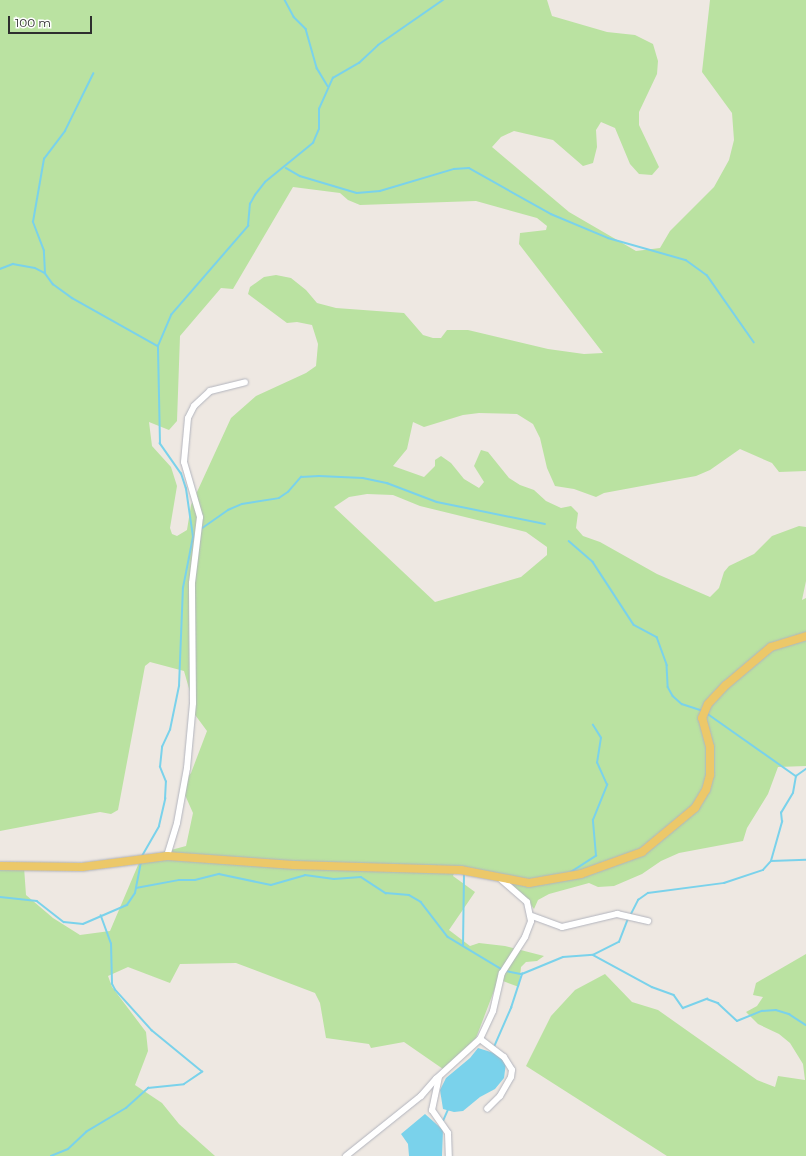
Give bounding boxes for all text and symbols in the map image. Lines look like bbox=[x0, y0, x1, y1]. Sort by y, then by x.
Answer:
scale bar bbox=[10, 8, 94, 34]
text: 100 m bbox=[15, 15, 51, 30]

